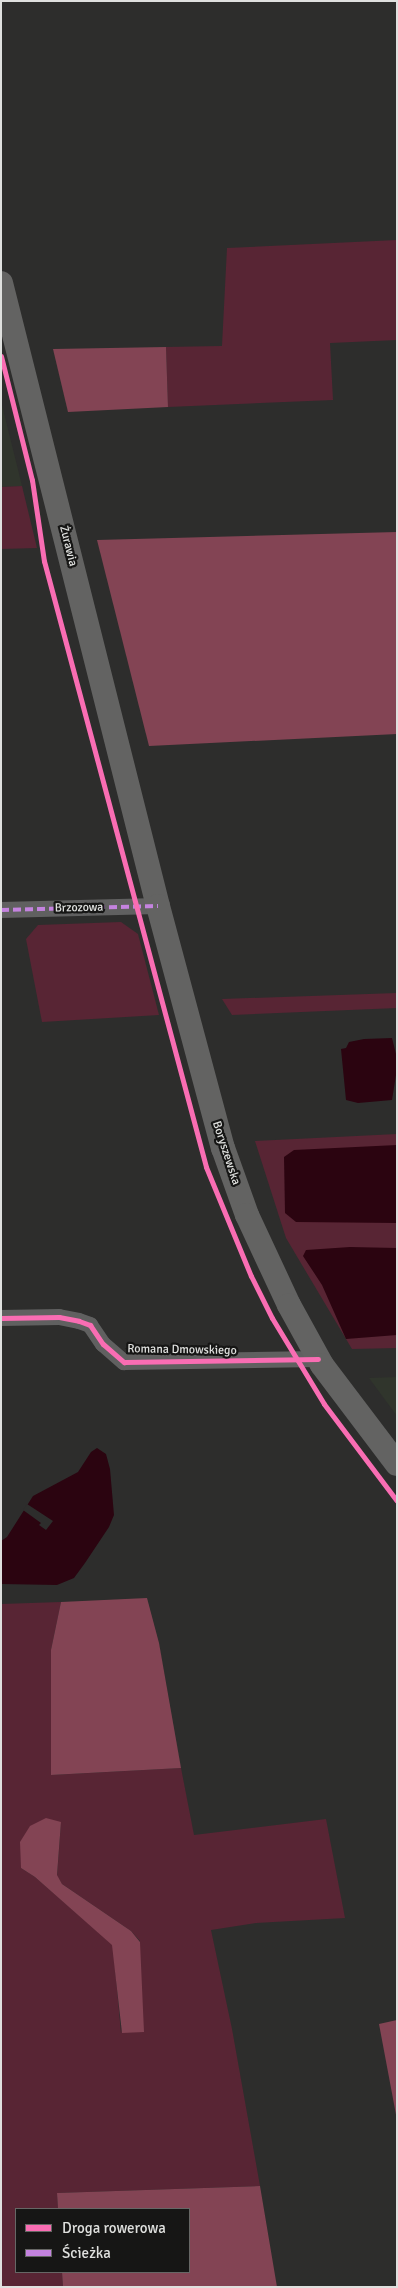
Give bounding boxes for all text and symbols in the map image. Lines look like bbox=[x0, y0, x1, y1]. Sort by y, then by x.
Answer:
street label: Żurawia bbox=[56, 524, 80, 568]
street label: Brzozowa bbox=[54, 900, 104, 916]
street label: Boryszewska bbox=[209, 1119, 243, 1187]
street label: Romana Dmowskiego bbox=[127, 1342, 237, 1358]
legend bbox=[15, 2208, 190, 2273]
text: Droga rowerowa bbox=[62, 2219, 166, 2237]
text: Ścieżka bbox=[62, 2244, 111, 2262]

